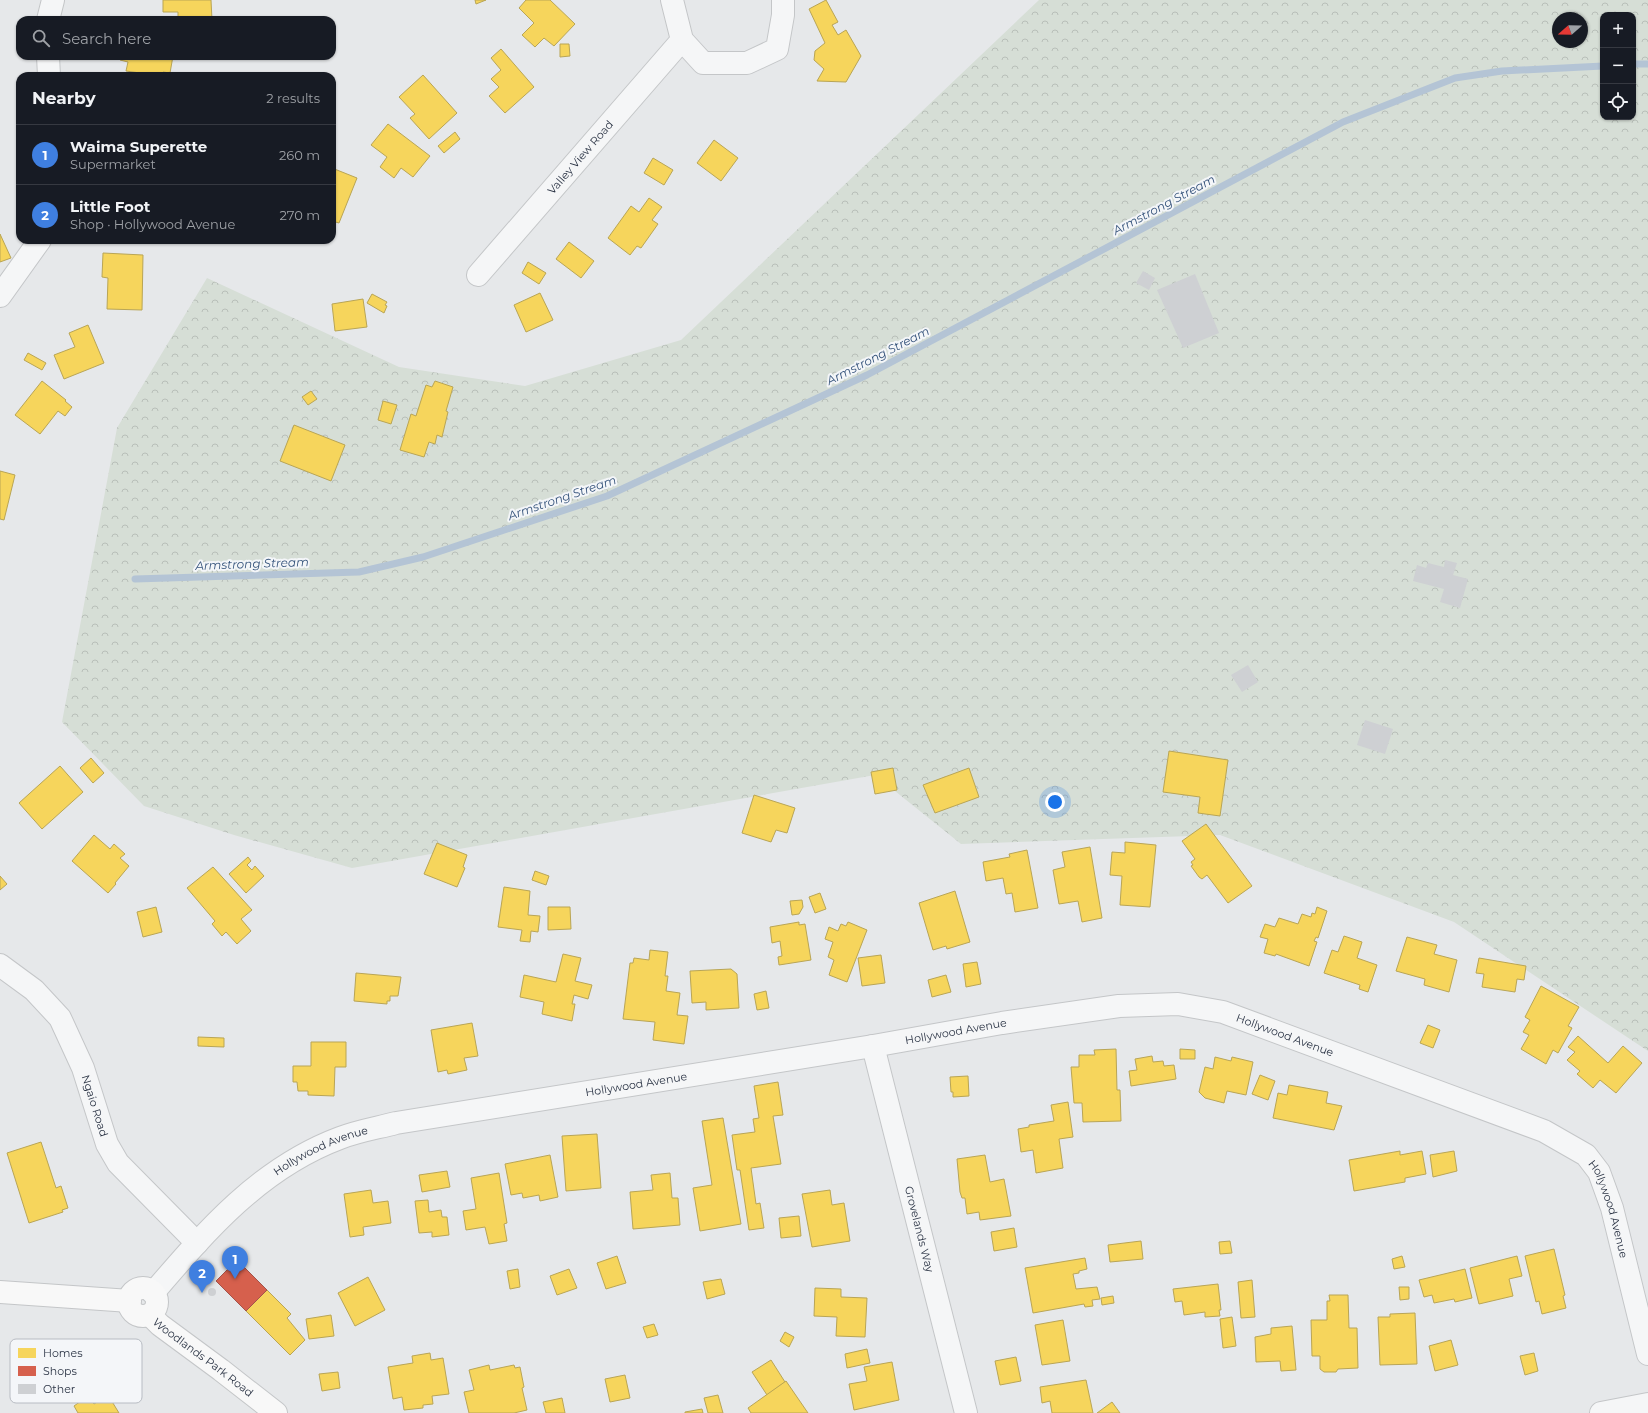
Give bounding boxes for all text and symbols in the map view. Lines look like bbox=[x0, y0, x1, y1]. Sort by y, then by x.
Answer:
north arrow bbox=[1552, 12, 1588, 48]
map controls bbox=[1600, 12, 1636, 120]
button: + bbox=[1600, 12, 1636, 48]
search box bbox=[16, 16, 336, 60]
icon: search bbox=[30, 27, 52, 49]
text: Search here bbox=[62, 29, 151, 48]
button: − bbox=[1600, 48, 1636, 84]
button: locate bbox=[1600, 84, 1636, 120]
text: Nearby bbox=[32, 88, 96, 108]
text: 2 results bbox=[266, 90, 320, 106]
street label: Valley View Road bbox=[544, 117, 616, 197]
text: Waima Superette bbox=[70, 137, 207, 156]
text: 1 bbox=[42, 147, 48, 163]
text: 260 m bbox=[279, 147, 320, 163]
text: Supermarket bbox=[70, 156, 156, 172]
water label: Armstrong Stream bbox=[1109, 171, 1217, 238]
text: Little Foot bbox=[70, 197, 150, 216]
text: 2 bbox=[41, 207, 49, 223]
text: 270 m bbox=[279, 207, 320, 223]
text: Shop · Hollywood Avenue bbox=[70, 216, 235, 232]
water label: Armstrong Stream bbox=[823, 323, 932, 388]
water label: Armstrong Stream bbox=[505, 472, 618, 523]
water label: Armstrong Stream bbox=[194, 554, 309, 573]
your location bbox=[1045, 792, 1065, 812]
street label: Hollywood Avenue bbox=[1234, 1011, 1336, 1060]
street label: Hollywood Avenue bbox=[904, 1015, 1008, 1047]
street label: Hollywood Avenue bbox=[584, 1069, 688, 1099]
street label: Ngaio Road bbox=[79, 1073, 111, 1139]
street label: Hollywood Avenue bbox=[271, 1123, 370, 1178]
street label: Hollywood Avenue bbox=[1585, 1157, 1631, 1260]
street label: Grovelands Way bbox=[902, 1185, 937, 1274]
pin: 1 bbox=[222, 1246, 248, 1279]
pin: 2 bbox=[189, 1260, 215, 1293]
street label: Woodlands Park Road bbox=[150, 1315, 256, 1400]
legend bbox=[10, 1339, 142, 1403]
text: Homes bbox=[43, 1346, 83, 1360]
text: Shops bbox=[43, 1364, 78, 1378]
text: Other bbox=[43, 1382, 75, 1396]

